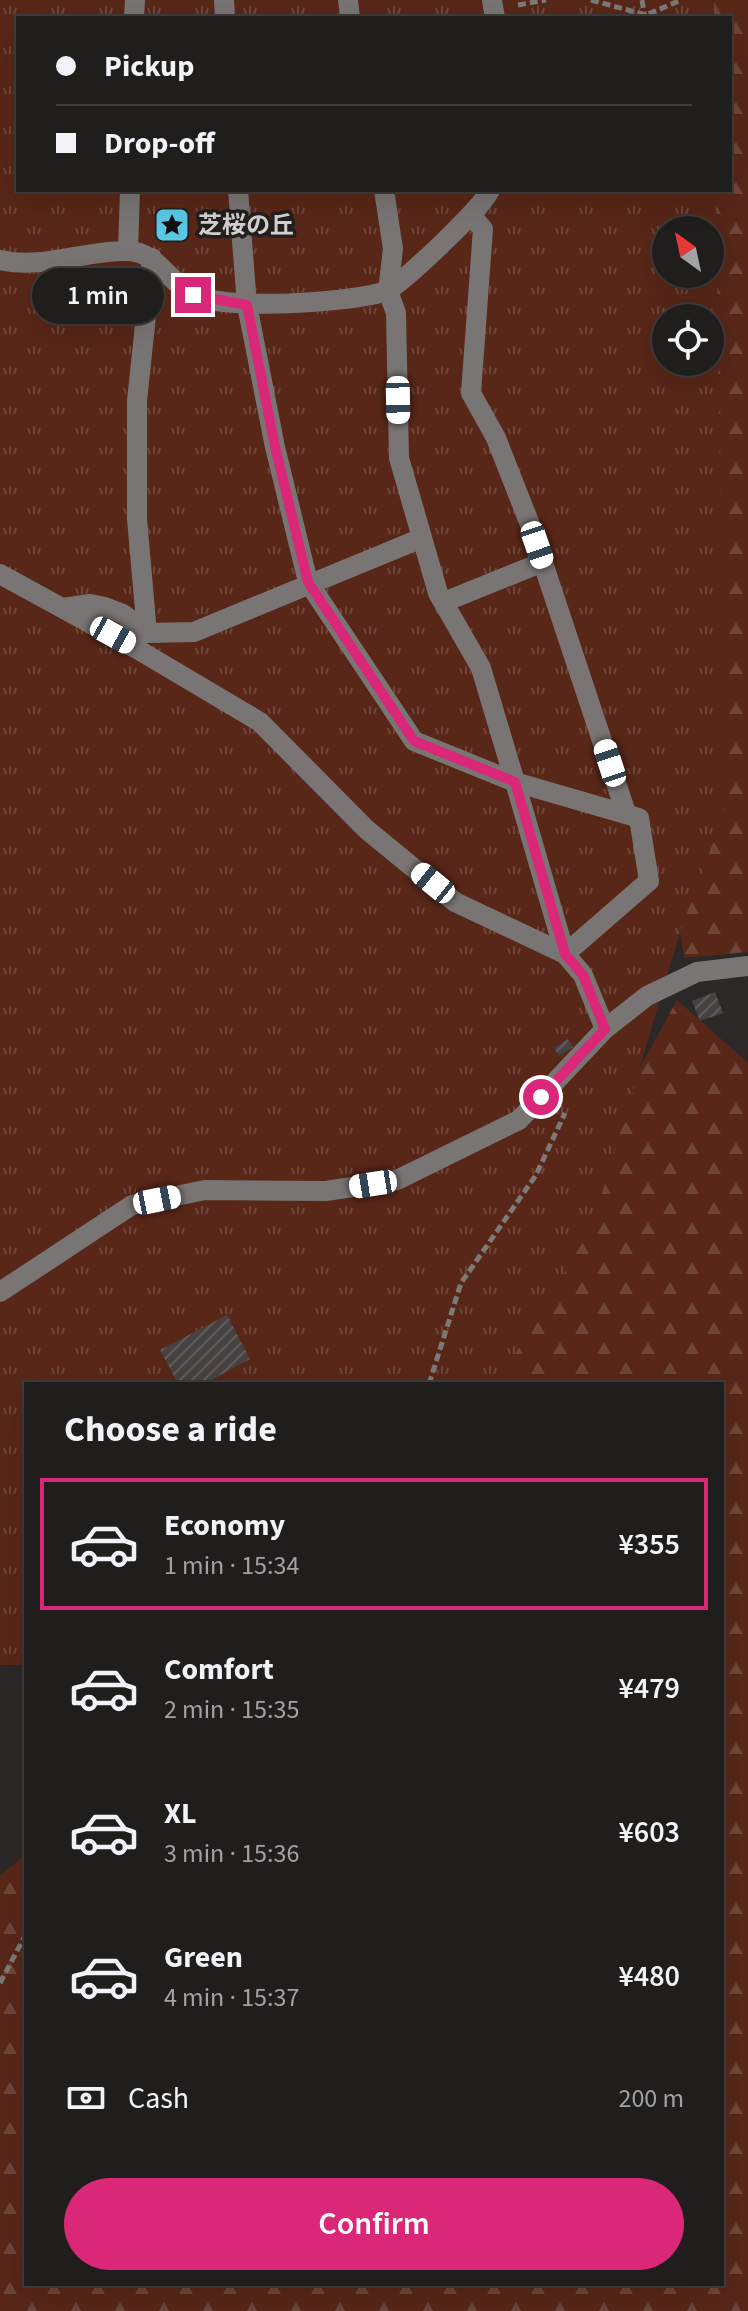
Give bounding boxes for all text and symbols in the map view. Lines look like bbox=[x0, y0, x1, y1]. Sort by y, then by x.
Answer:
text: Pickup bbox=[104, 45, 194, 88]
text: Drop-off bbox=[104, 122, 215, 165]
place icon: 芝桜の丘 bbox=[153, 206, 191, 244]
place label: 芝桜の丘 bbox=[198, 208, 294, 243]
north arrow bbox=[652, 216, 724, 288]
map controls bbox=[652, 216, 724, 376]
callout: 1 min bbox=[33, 267, 165, 323]
text: 1 min bbox=[67, 277, 129, 314]
route end bbox=[175, 277, 211, 313]
button: locate bbox=[652, 304, 724, 376]
car bbox=[386, 376, 410, 424]
car bbox=[518, 518, 556, 572]
car bbox=[86, 613, 140, 657]
car bbox=[591, 736, 629, 790]
car bbox=[407, 859, 459, 907]
route start bbox=[523, 1079, 559, 1115]
car bbox=[347, 1168, 399, 1200]
car bbox=[131, 1184, 183, 1216]
text: Choose a ride bbox=[64, 1404, 277, 1455]
text: Economy bbox=[164, 1504, 285, 1547]
icon: car bbox=[68, 1508, 140, 1580]
text: ¥355 bbox=[618, 1523, 680, 1566]
text: 1 min · 15:34 bbox=[164, 1547, 299, 1584]
text: Comfort bbox=[164, 1648, 274, 1691]
icon: car bbox=[68, 1652, 140, 1724]
text: ¥479 bbox=[618, 1667, 680, 1710]
text: 2 min · 15:35 bbox=[164, 1691, 299, 1728]
text: XL bbox=[164, 1792, 197, 1835]
icon: car bbox=[68, 1796, 140, 1868]
text: ¥603 bbox=[618, 1811, 680, 1854]
text: 3 min · 15:36 bbox=[164, 1835, 299, 1872]
text: Green bbox=[164, 1936, 243, 1979]
icon: car bbox=[68, 1940, 140, 2012]
text: ¥480 bbox=[618, 1955, 680, 1998]
text: 4 min · 15:37 bbox=[164, 1979, 299, 2016]
icon: cash bbox=[64, 2076, 108, 2120]
text: Cash bbox=[128, 2077, 189, 2120]
text: 200 m bbox=[618, 2080, 684, 2117]
button: Confirm bbox=[64, 2178, 684, 2270]

